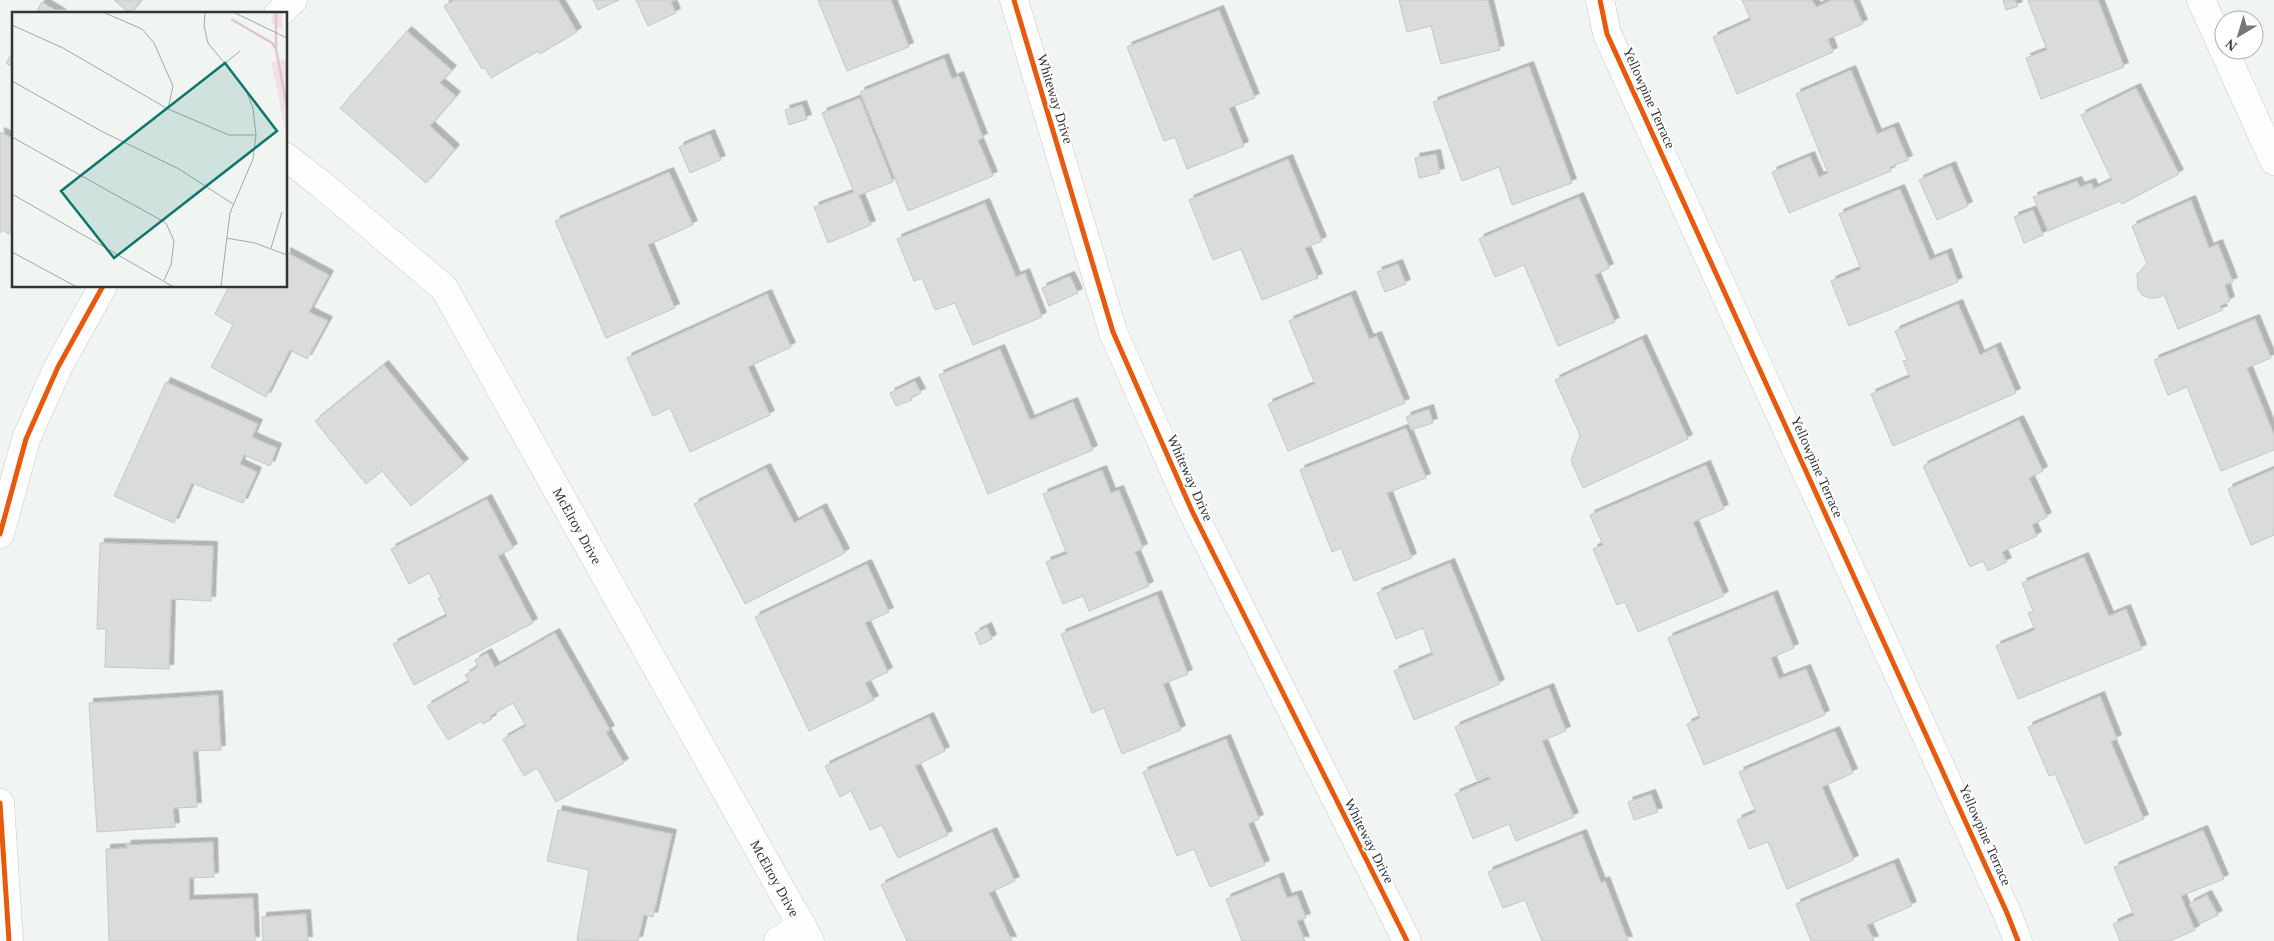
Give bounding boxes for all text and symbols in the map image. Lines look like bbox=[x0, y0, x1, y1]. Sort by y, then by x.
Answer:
north arrow bbox=[2214, 10, 2264, 60]
inset map bbox=[12, 12, 288, 288]
text: N bbox=[2223, 36, 2240, 54]
street label: Yellowpine Terrace bbox=[1620, 45, 1678, 151]
street label: Whiteway Drive bbox=[1034, 52, 1076, 146]
street label: Yellowpine Terrace bbox=[1788, 414, 1846, 520]
street label: Whiteway Drive bbox=[1164, 433, 1216, 523]
street label: McElroy Drive bbox=[550, 485, 605, 567]
street label: Yellowpine Terrace bbox=[1956, 782, 2014, 888]
street label: Whiteway Drive bbox=[1341, 796, 1397, 886]
street label: McElroy Drive bbox=[748, 837, 802, 919]

